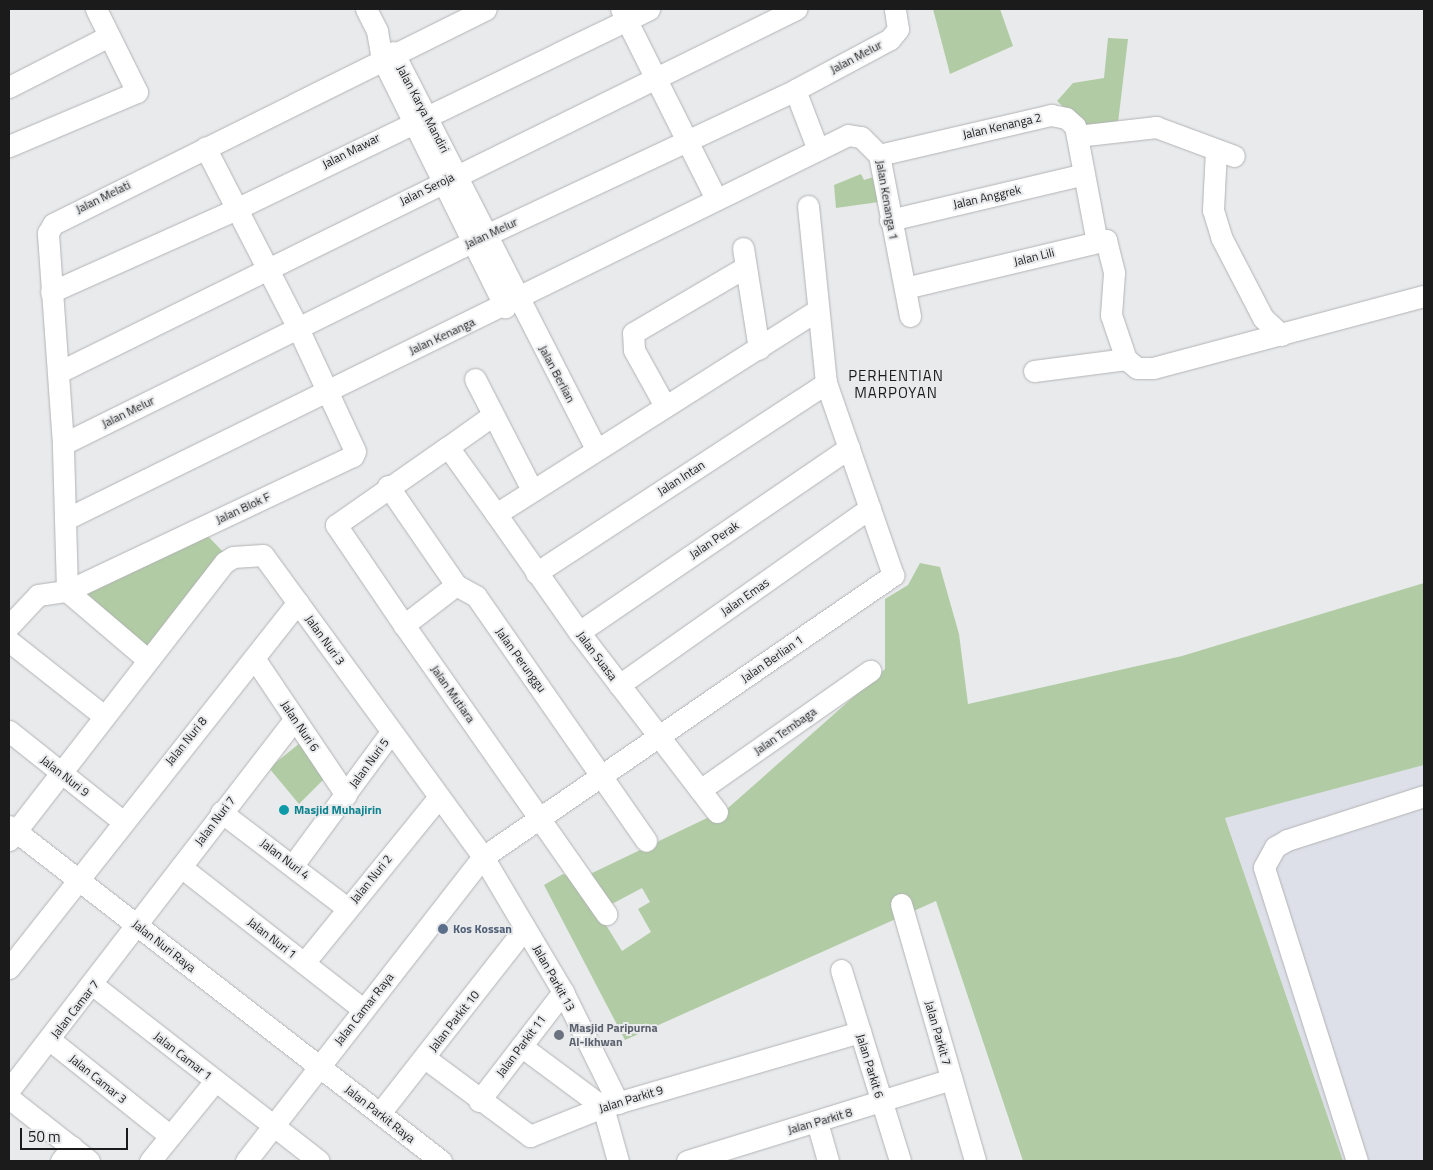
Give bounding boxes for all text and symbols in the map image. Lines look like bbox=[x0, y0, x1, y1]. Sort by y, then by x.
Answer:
street label: Jalan Melur bbox=[828, 37, 884, 77]
street label: Jalan Karya Mandiri bbox=[394, 63, 452, 155]
street label: Jalan Kenanga 2 bbox=[961, 110, 1043, 142]
street label: Jalan Mawar bbox=[320, 130, 382, 172]
street label: Jalan Kenanga 1 bbox=[873, 159, 901, 241]
street label: Jalan Seroja bbox=[397, 170, 457, 208]
street label: Jalan Melati bbox=[73, 178, 133, 216]
street label: Jalan Anggrek bbox=[952, 182, 1022, 212]
street label: Jalan Melur bbox=[462, 214, 520, 252]
street label: Jalan Lili bbox=[1012, 245, 1056, 269]
street label: Jalan Kenanga bbox=[407, 314, 477, 358]
street label: Jalan Berlian bbox=[536, 343, 578, 405]
district label: PERHENTIAN MARPOYAN bbox=[847, 366, 945, 401]
street label: Jalan Melur bbox=[99, 393, 157, 431]
street label: Jalan Intan bbox=[655, 457, 707, 499]
street label: Jalan Blok F bbox=[213, 489, 273, 527]
street label: Jalan Perak bbox=[687, 518, 741, 562]
street label: Jalan Emas bbox=[718, 575, 772, 619]
street label: Jalan Nuri 3 bbox=[302, 612, 348, 668]
street label: Jalan Perunggu bbox=[493, 625, 549, 695]
street label: Jalan Suasa bbox=[574, 629, 620, 683]
street label: Jalan Berlian 1 bbox=[738, 632, 806, 686]
street label: Jalan Mutiara bbox=[428, 663, 478, 725]
street label: Jalan Nuri 6 bbox=[278, 698, 322, 754]
street label: Jalan Tembaga bbox=[751, 704, 819, 758]
street label: Jalan Nuri 8 bbox=[162, 714, 210, 768]
street label: Jalan Nuri 5 bbox=[346, 735, 392, 791]
street label: Jalan Nuri 9 bbox=[38, 752, 92, 800]
street label: Jalan Nuri 7 bbox=[192, 794, 238, 848]
place label: Masjid Muhajirin bbox=[294, 803, 382, 817]
marker: Masjid Muhajirin bbox=[278, 804, 290, 816]
street label: Jalan Nuri 4 bbox=[258, 836, 312, 882]
street label: Jalan Nuri 2 bbox=[347, 852, 395, 906]
street label: Jalan Nuri 1 bbox=[245, 914, 299, 962]
street label: Jalan Nuri Raya bbox=[130, 917, 198, 975]
place label: Kos Kossan bbox=[453, 922, 512, 936]
marker: Kos Kossan bbox=[437, 923, 449, 935]
street label: Jalan Parkit 13 bbox=[530, 942, 578, 1014]
street label: Jalan Camar Raya bbox=[331, 970, 397, 1048]
street label: Jalan Camar 7 bbox=[48, 977, 102, 1041]
street label: Jalan Parkit 10 bbox=[426, 988, 482, 1054]
street label: Jalan Parkit 7 bbox=[922, 999, 954, 1067]
street label: Jalan Parkit 11 bbox=[493, 1012, 549, 1080]
place label: Masjid Paripurna Al-Ikhwan bbox=[569, 1021, 658, 1049]
street label: Jalan Camar 1 bbox=[151, 1029, 215, 1083]
marker: Masjid Paripurna Al-Ikhwan bbox=[553, 1029, 565, 1041]
street label: Jalan Parkit 6 bbox=[853, 1032, 887, 1100]
street label: Jalan Camar 3 bbox=[66, 1052, 130, 1106]
street label: Jalan Parkit Raya bbox=[342, 1082, 418, 1146]
street label: Jalan Parkit 9 bbox=[597, 1082, 665, 1116]
street label: Jalan Parkit 8 bbox=[786, 1105, 854, 1137]
scale bar bbox=[22, 1118, 130, 1150]
text: 50 m bbox=[28, 1125, 61, 1148]

